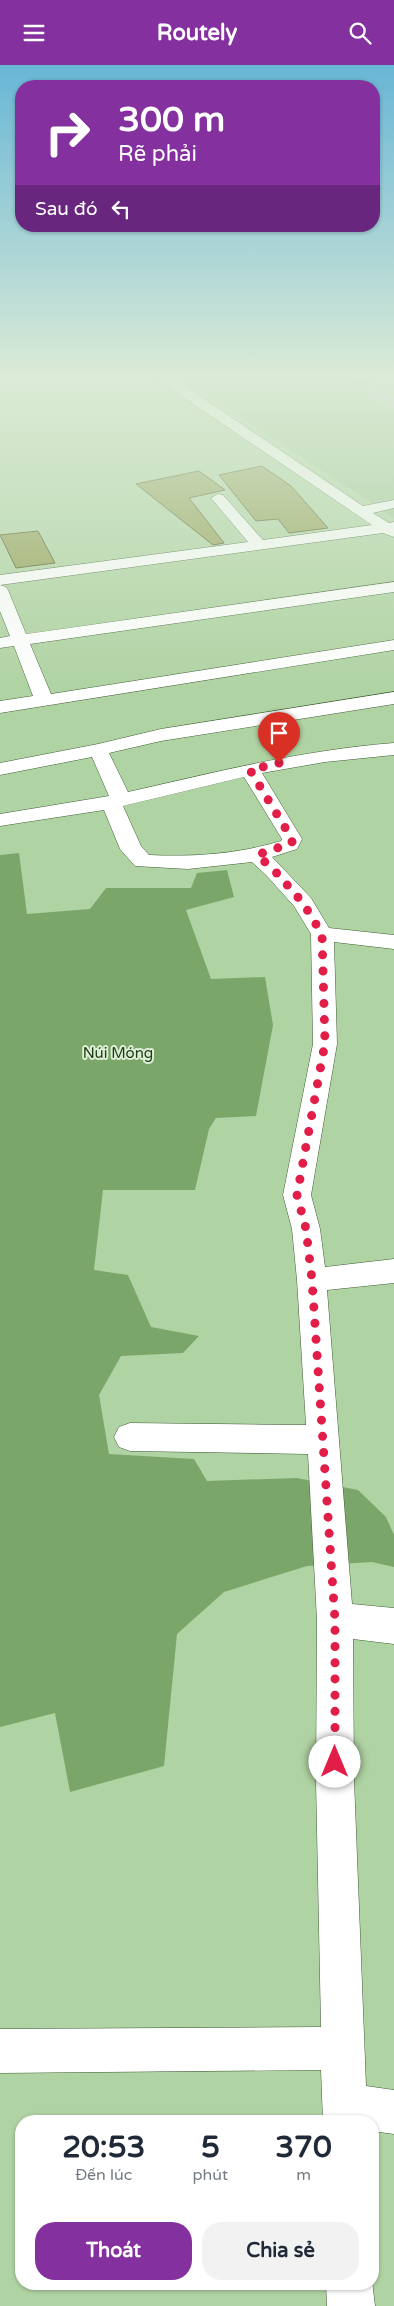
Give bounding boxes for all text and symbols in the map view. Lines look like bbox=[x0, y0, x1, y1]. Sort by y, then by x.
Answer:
icon: menu bbox=[20, 19, 48, 47]
icon: search bbox=[346, 19, 374, 47]
text: Routely bbox=[157, 20, 237, 46]
text: 300 m bbox=[118, 99, 225, 141]
icon: right bbox=[35, 100, 100, 165]
text: Rẽ phải bbox=[118, 141, 197, 167]
icon: left bbox=[107, 195, 135, 223]
text: Sau đó bbox=[35, 198, 97, 220]
pin bbox=[258, 712, 300, 763]
icon: arrive bbox=[265, 719, 293, 747]
park label: Núi Móng bbox=[83, 1044, 153, 1062]
position arrow bbox=[308, 1735, 360, 1787]
text: 20:53 bbox=[62, 2129, 145, 2166]
text: 5 bbox=[201, 2129, 220, 2166]
text: 370 bbox=[275, 2129, 332, 2166]
text: Đến lúc bbox=[75, 2165, 132, 2185]
text: phút bbox=[192, 2165, 228, 2185]
text: m bbox=[296, 2165, 311, 2185]
button: Thoát bbox=[35, 2222, 192, 2280]
button: Chia sẻ bbox=[202, 2222, 359, 2280]

